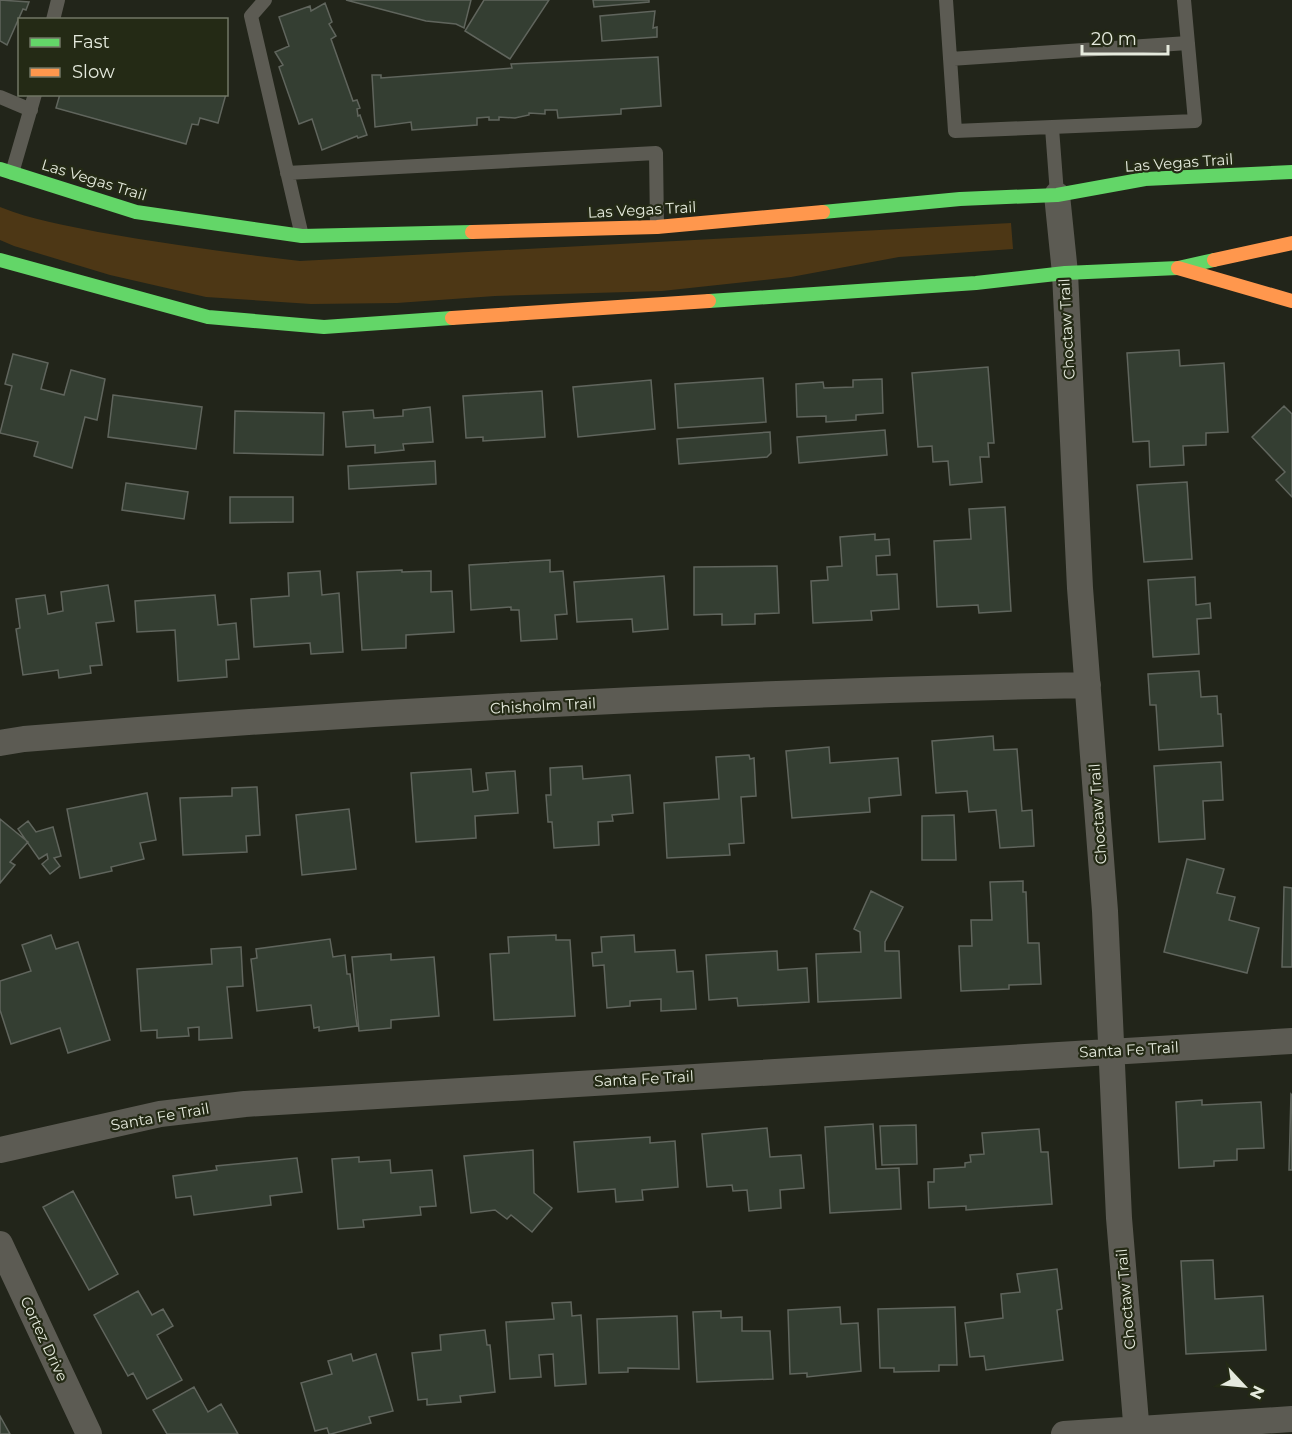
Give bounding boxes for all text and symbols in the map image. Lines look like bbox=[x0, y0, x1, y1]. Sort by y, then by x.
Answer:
legend bbox=[18, 18, 228, 96]
scale bar bbox=[1082, 18, 1168, 56]
text: 20 m bbox=[1091, 28, 1137, 50]
text: Fast bbox=[72, 31, 110, 53]
text: Slow bbox=[72, 61, 115, 83]
street label: Las Vegas Trail bbox=[1124, 149, 1234, 176]
street label: Las Vegas Trail bbox=[39, 155, 149, 205]
street label: Las Vegas Trail bbox=[587, 197, 697, 222]
street label: Choctaw Trail bbox=[1054, 278, 1079, 380]
street label: Chisholm Trail bbox=[489, 693, 597, 718]
street label: Choctaw Trail bbox=[1084, 763, 1111, 865]
street label: Santa Fe Trail bbox=[1079, 1037, 1179, 1062]
street label: Santa Fe Trail bbox=[594, 1066, 694, 1091]
street label: Santa Fe Trail bbox=[109, 1098, 211, 1135]
street label: Choctaw Trail bbox=[1112, 1248, 1139, 1350]
street label: Cortez Drive bbox=[16, 1293, 72, 1384]
north arrow bbox=[1214, 1356, 1274, 1416]
text: N bbox=[1246, 1382, 1268, 1402]

